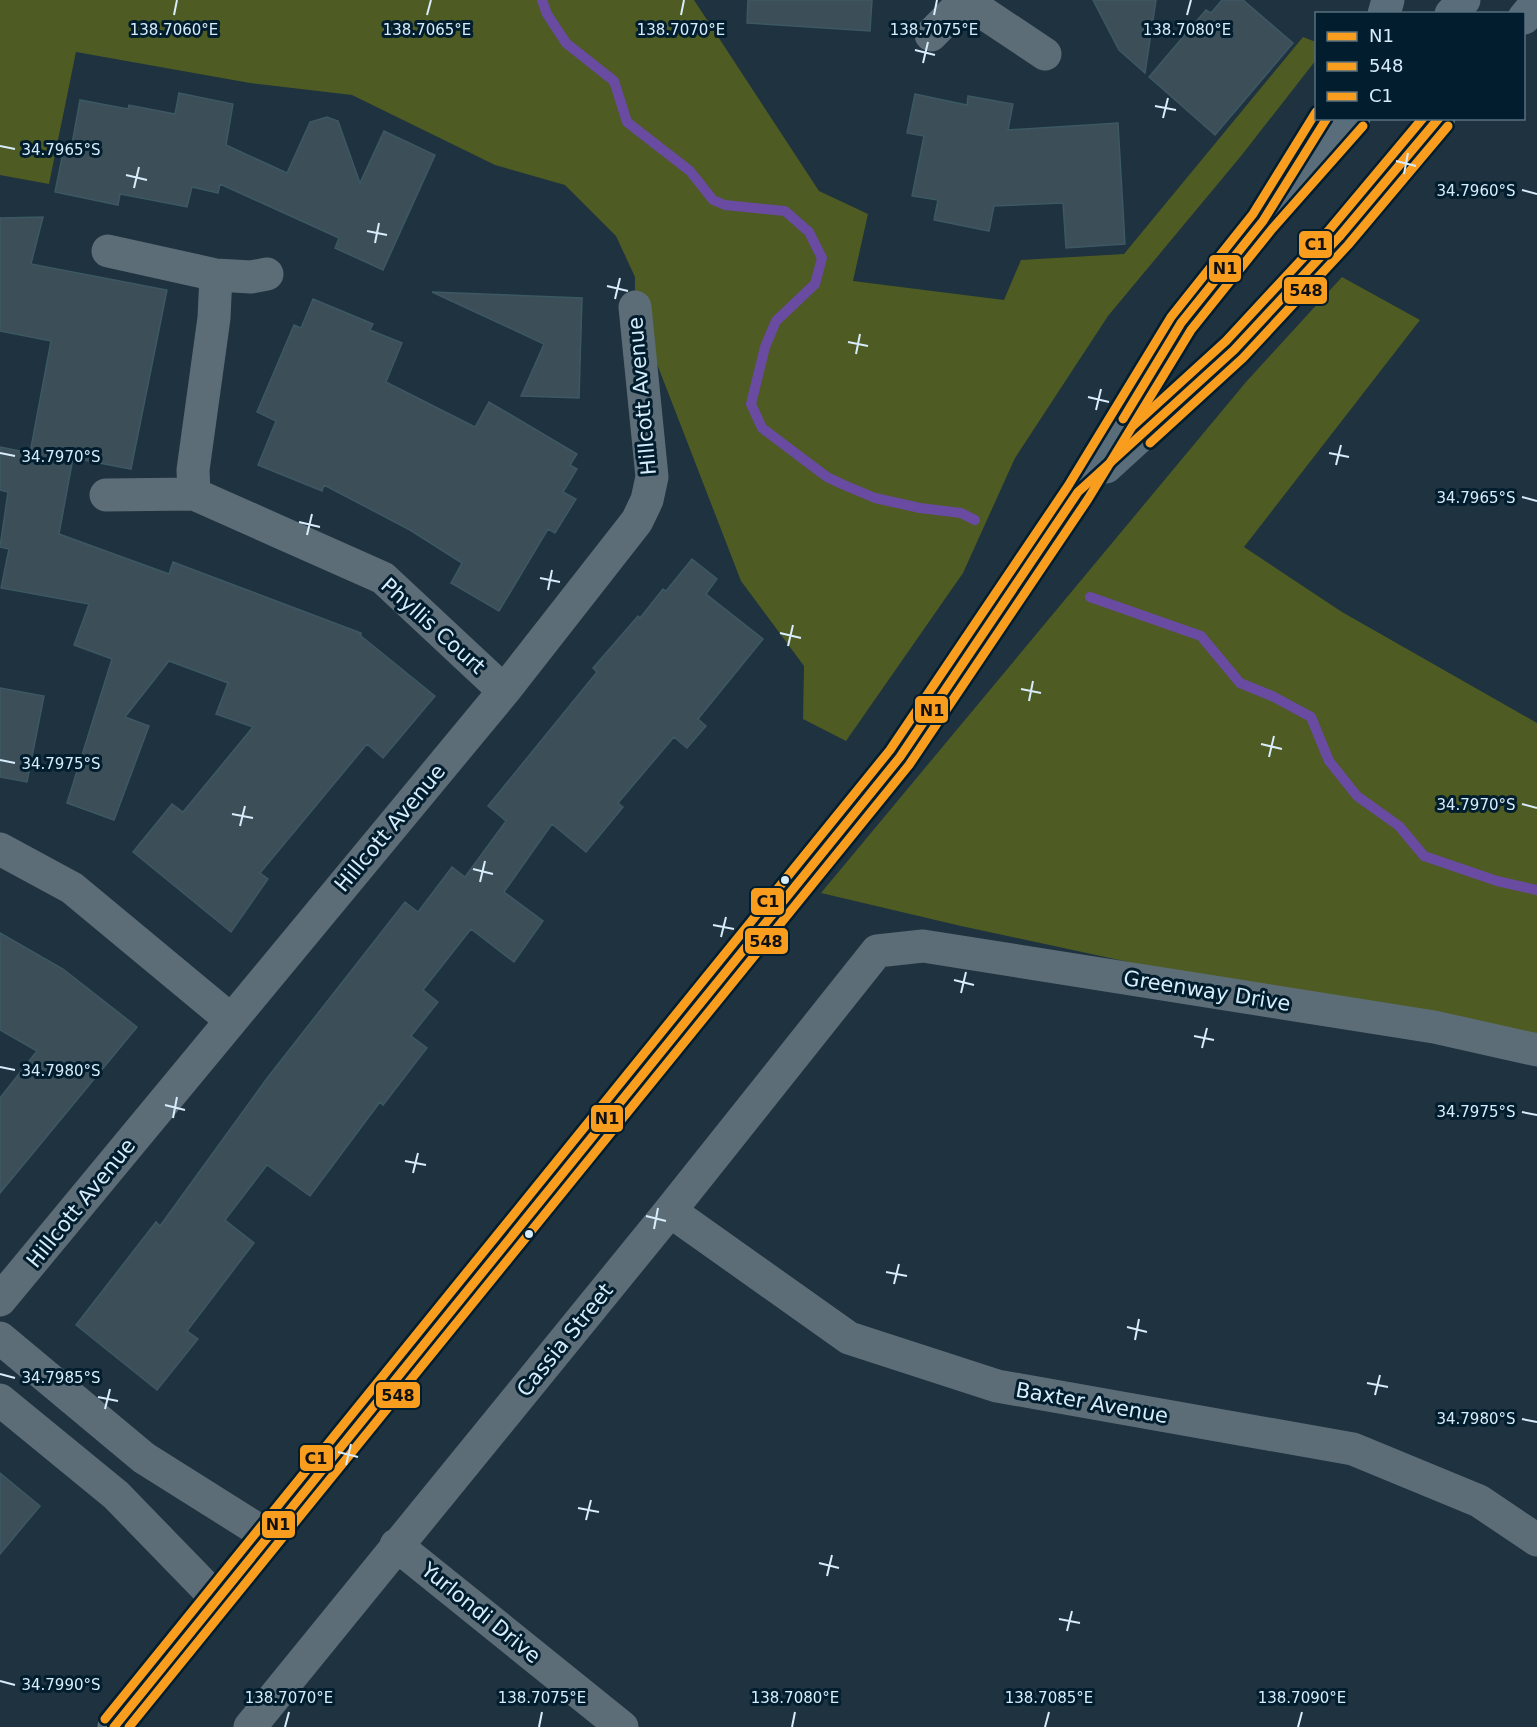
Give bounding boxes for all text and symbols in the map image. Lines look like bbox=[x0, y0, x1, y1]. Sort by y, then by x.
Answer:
legend bbox=[1315, 12, 1525, 120]
text: 138.7060°E bbox=[130, 21, 218, 39]
text: 138.7065°E bbox=[383, 21, 471, 39]
text: 138.7070°E bbox=[637, 21, 725, 39]
text: 138.7075°E bbox=[890, 21, 978, 39]
text: 138.7080°E bbox=[1143, 21, 1231, 39]
text: N1 bbox=[1369, 25, 1394, 46]
text: 548 bbox=[1369, 55, 1403, 76]
text: C1 bbox=[1369, 85, 1393, 106]
text: 34.7965°S bbox=[21, 141, 101, 159]
text: 34.7960°S bbox=[1436, 182, 1516, 200]
line badge: C1 bbox=[1298, 230, 1333, 259]
text: C1 bbox=[1305, 235, 1327, 254]
line badge: N1 bbox=[1208, 254, 1242, 283]
text: N1 bbox=[1213, 259, 1237, 278]
line badge: 548 bbox=[1283, 276, 1328, 305]
text: 548 bbox=[1289, 281, 1323, 300]
street label: Hillcott Avenue bbox=[623, 316, 661, 476]
text: 34.7970°S bbox=[21, 448, 101, 466]
text: 34.7965°S bbox=[1436, 489, 1516, 507]
street label: Phyllis Court bbox=[376, 573, 490, 679]
line badge: N1 bbox=[914, 695, 949, 724]
text: N1 bbox=[920, 701, 944, 720]
text: 34.7975°S bbox=[21, 755, 101, 773]
street label: Hillcott Avenue bbox=[330, 759, 450, 897]
text: 34.7970°S bbox=[1436, 796, 1516, 814]
unlabelled marker bbox=[779, 874, 791, 886]
line badge: C1 bbox=[750, 887, 785, 916]
text: C1 bbox=[757, 892, 779, 911]
line badge: 548 bbox=[744, 927, 789, 955]
text: 548 bbox=[749, 932, 783, 951]
street label: Greenway Drive bbox=[1122, 966, 1292, 1016]
text: 34.7980°S bbox=[21, 1062, 101, 1080]
text: 34.7975°S bbox=[1436, 1103, 1516, 1121]
line badge: N1 bbox=[590, 1104, 624, 1133]
text: N1 bbox=[595, 1109, 619, 1128]
street label: Hillcott Avenue bbox=[22, 1134, 140, 1272]
unlabelled marker bbox=[523, 1228, 535, 1240]
street label: Cassia Street bbox=[512, 1279, 618, 1401]
text: 34.7985°S bbox=[21, 1369, 101, 1387]
street label: Baxter Avenue bbox=[1014, 1378, 1170, 1428]
line badge: 548 bbox=[375, 1381, 421, 1409]
text: 548 bbox=[381, 1386, 415, 1405]
text: 34.7980°S bbox=[1436, 1410, 1516, 1428]
line badge: C1 bbox=[299, 1444, 334, 1472]
text: C1 bbox=[305, 1449, 327, 1468]
line badge: N1 bbox=[261, 1510, 296, 1539]
text: N1 bbox=[266, 1515, 290, 1534]
street label: Yurlondi Drive bbox=[416, 1557, 545, 1668]
text: 34.7990°S bbox=[21, 1676, 101, 1694]
text: 138.7070°E bbox=[245, 1689, 333, 1707]
text: 138.7075°E bbox=[498, 1689, 586, 1707]
text: 138.7080°E bbox=[751, 1689, 839, 1707]
text: 138.7085°E bbox=[1005, 1689, 1093, 1707]
text: 138.7090°E bbox=[1258, 1689, 1346, 1707]

